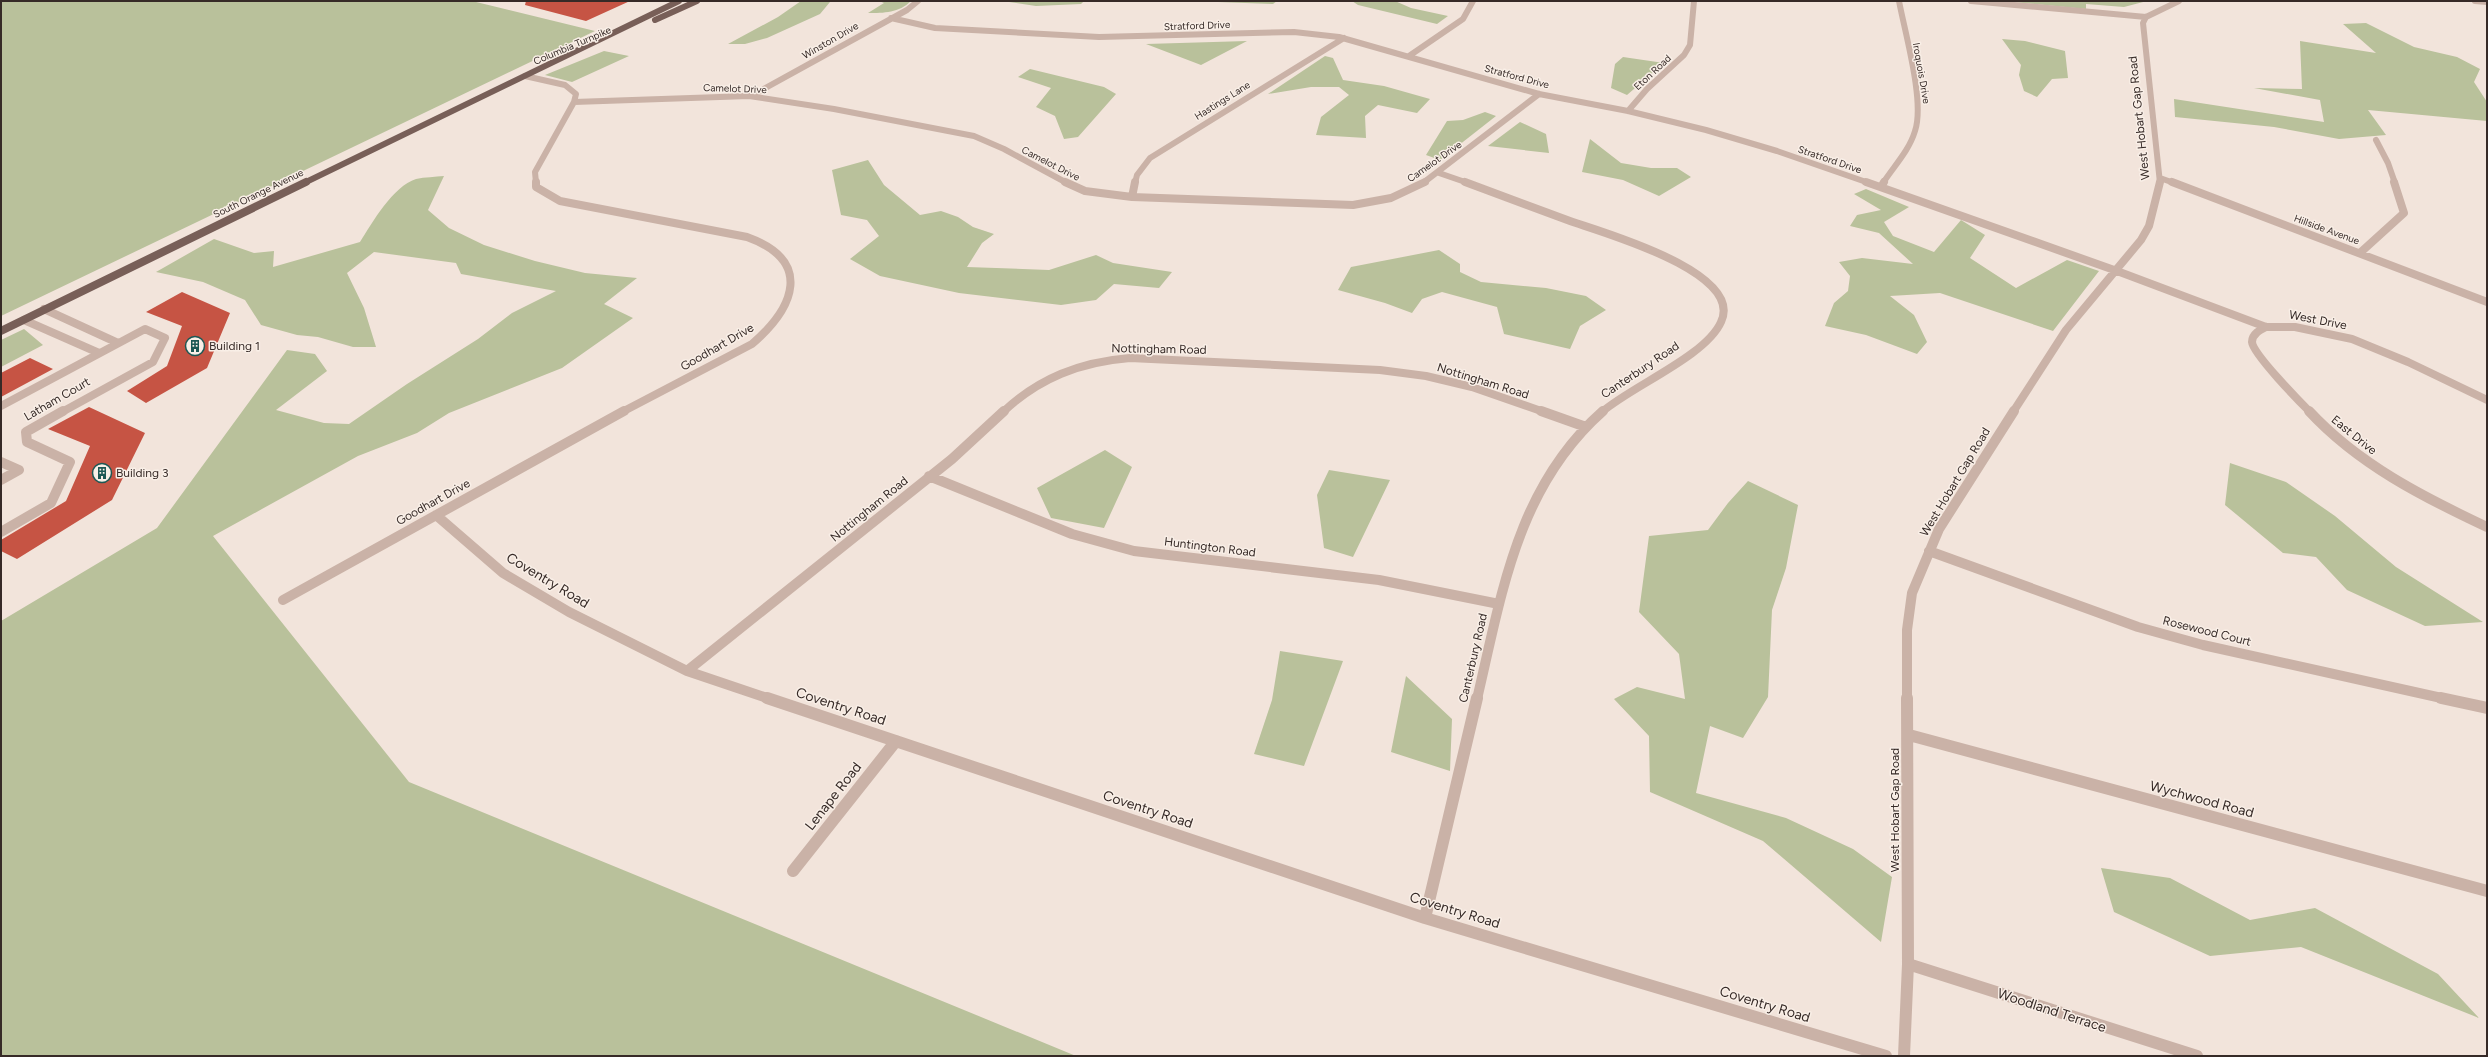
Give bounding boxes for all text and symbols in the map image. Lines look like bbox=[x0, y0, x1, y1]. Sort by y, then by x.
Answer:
street label: Stratford Drive bbox=[1164, 18, 1231, 33]
street label: Winston Drive bbox=[800, 19, 861, 62]
street label: Columbia Turnpike bbox=[531, 23, 613, 68]
street label: Iroquois Drive bbox=[1910, 42, 1933, 105]
street label: Eton Road bbox=[1631, 52, 1674, 93]
street label: West Hobart Gap Road bbox=[2126, 55, 2152, 181]
street label: Stratford Drive bbox=[1483, 62, 1551, 92]
street label: Hastings Lane bbox=[1192, 78, 1253, 123]
street label: Camelot Drive bbox=[703, 81, 768, 96]
street label: Camelot Drive bbox=[1404, 138, 1465, 185]
street label: Camelot Drive bbox=[1019, 143, 1083, 184]
street label: Stratford Drive bbox=[1796, 143, 1864, 177]
street label: South Orange Avenue bbox=[211, 166, 306, 221]
street label: Hillside Avenue bbox=[2292, 212, 2362, 248]
street label: West Drive bbox=[2288, 308, 2348, 333]
street label: Goodhart Drive bbox=[678, 320, 756, 374]
building icon: Building 1 bbox=[184, 335, 206, 357]
place label: Building 1 bbox=[209, 339, 260, 353]
street label: Canterbury Road bbox=[1598, 339, 1682, 401]
street label: Nottingham Road bbox=[1111, 341, 1207, 357]
street label: Nottingham Road bbox=[1435, 360, 1531, 402]
street label: Latham Court bbox=[22, 374, 93, 424]
street label: East Drive bbox=[2329, 413, 2380, 458]
street label: West Hobart Gap Road bbox=[1917, 425, 1993, 539]
building icon: Building 3 bbox=[91, 462, 113, 484]
place label: Building 3 bbox=[116, 466, 169, 480]
street label: Nottingham Road bbox=[827, 474, 911, 544]
street label: Goodhart Drive bbox=[394, 476, 473, 528]
street label: Huntington Road bbox=[1163, 534, 1257, 560]
street label: Coventry Road bbox=[503, 549, 592, 612]
street label: Canterbury Road bbox=[1456, 612, 1490, 704]
street label: Rosewood Court bbox=[2161, 613, 2253, 649]
street label: Coventry Road bbox=[794, 684, 888, 729]
street label: West Hobart Gap Road bbox=[1888, 748, 1902, 872]
street label: Lenape Road bbox=[802, 759, 865, 834]
street label: Wychwood Road bbox=[2148, 777, 2256, 822]
street label: Coventry Road bbox=[1101, 787, 1195, 832]
street label: Coventry Road bbox=[1408, 889, 1502, 932]
street label: Coventry Road bbox=[1718, 983, 1812, 1026]
street label: Woodland Terrace bbox=[1995, 985, 2109, 1036]

